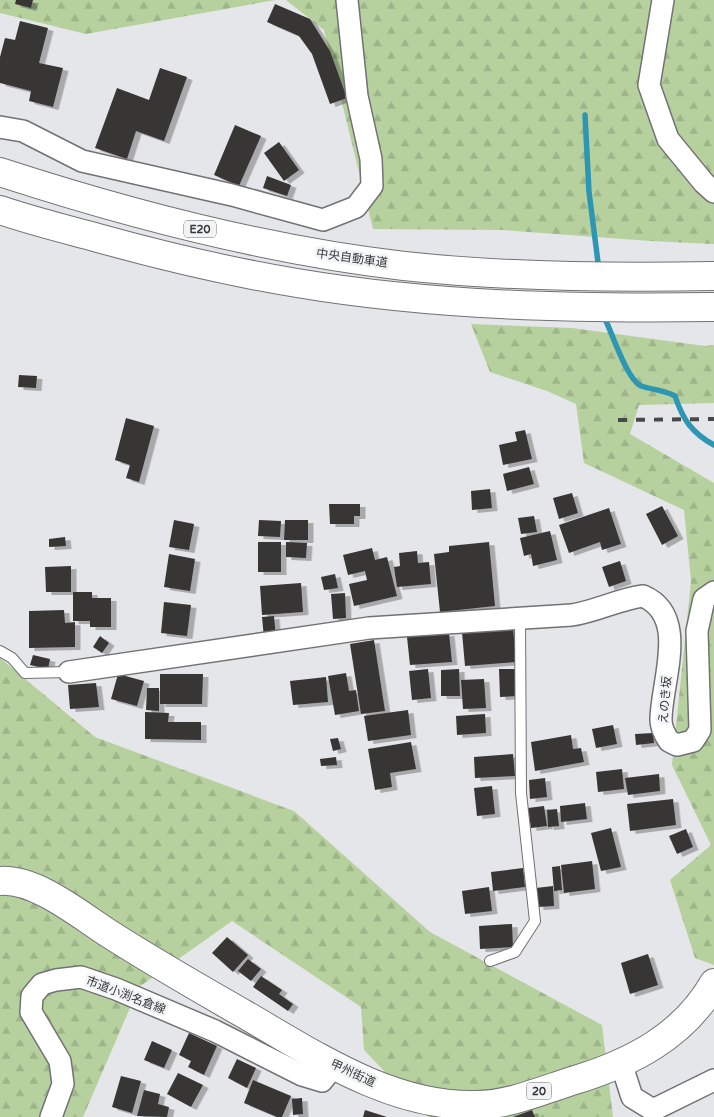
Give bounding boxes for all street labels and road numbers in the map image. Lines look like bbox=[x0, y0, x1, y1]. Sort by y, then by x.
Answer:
road number: E20 bbox=[184, 220, 216, 238]
street label: 中央自動車道 bbox=[315, 246, 389, 270]
street label: えのき坂 bbox=[656, 676, 674, 724]
street label: 市道小渕名倉線 bbox=[84, 973, 168, 1017]
street label: 甲州街道 bbox=[328, 1057, 378, 1089]
road number: 20 bbox=[526, 1082, 552, 1100]

